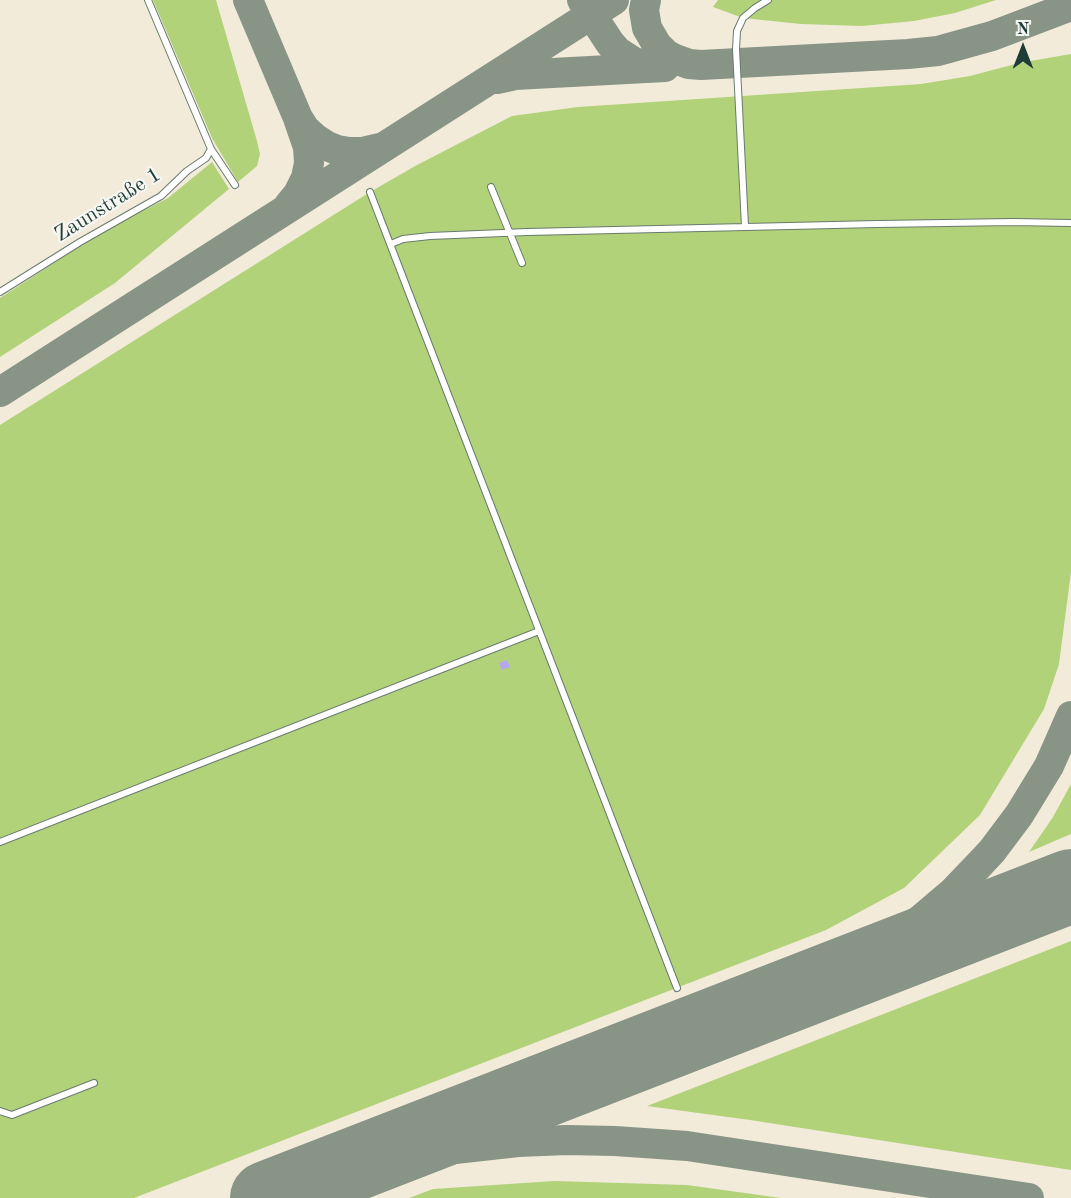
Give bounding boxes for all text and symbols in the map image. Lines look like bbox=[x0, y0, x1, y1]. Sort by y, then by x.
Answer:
north arrow bbox=[993, 18, 1053, 78]
text: N bbox=[1017, 22, 1029, 38]
street label: Zaunstraße 1 bbox=[50, 162, 166, 248]

